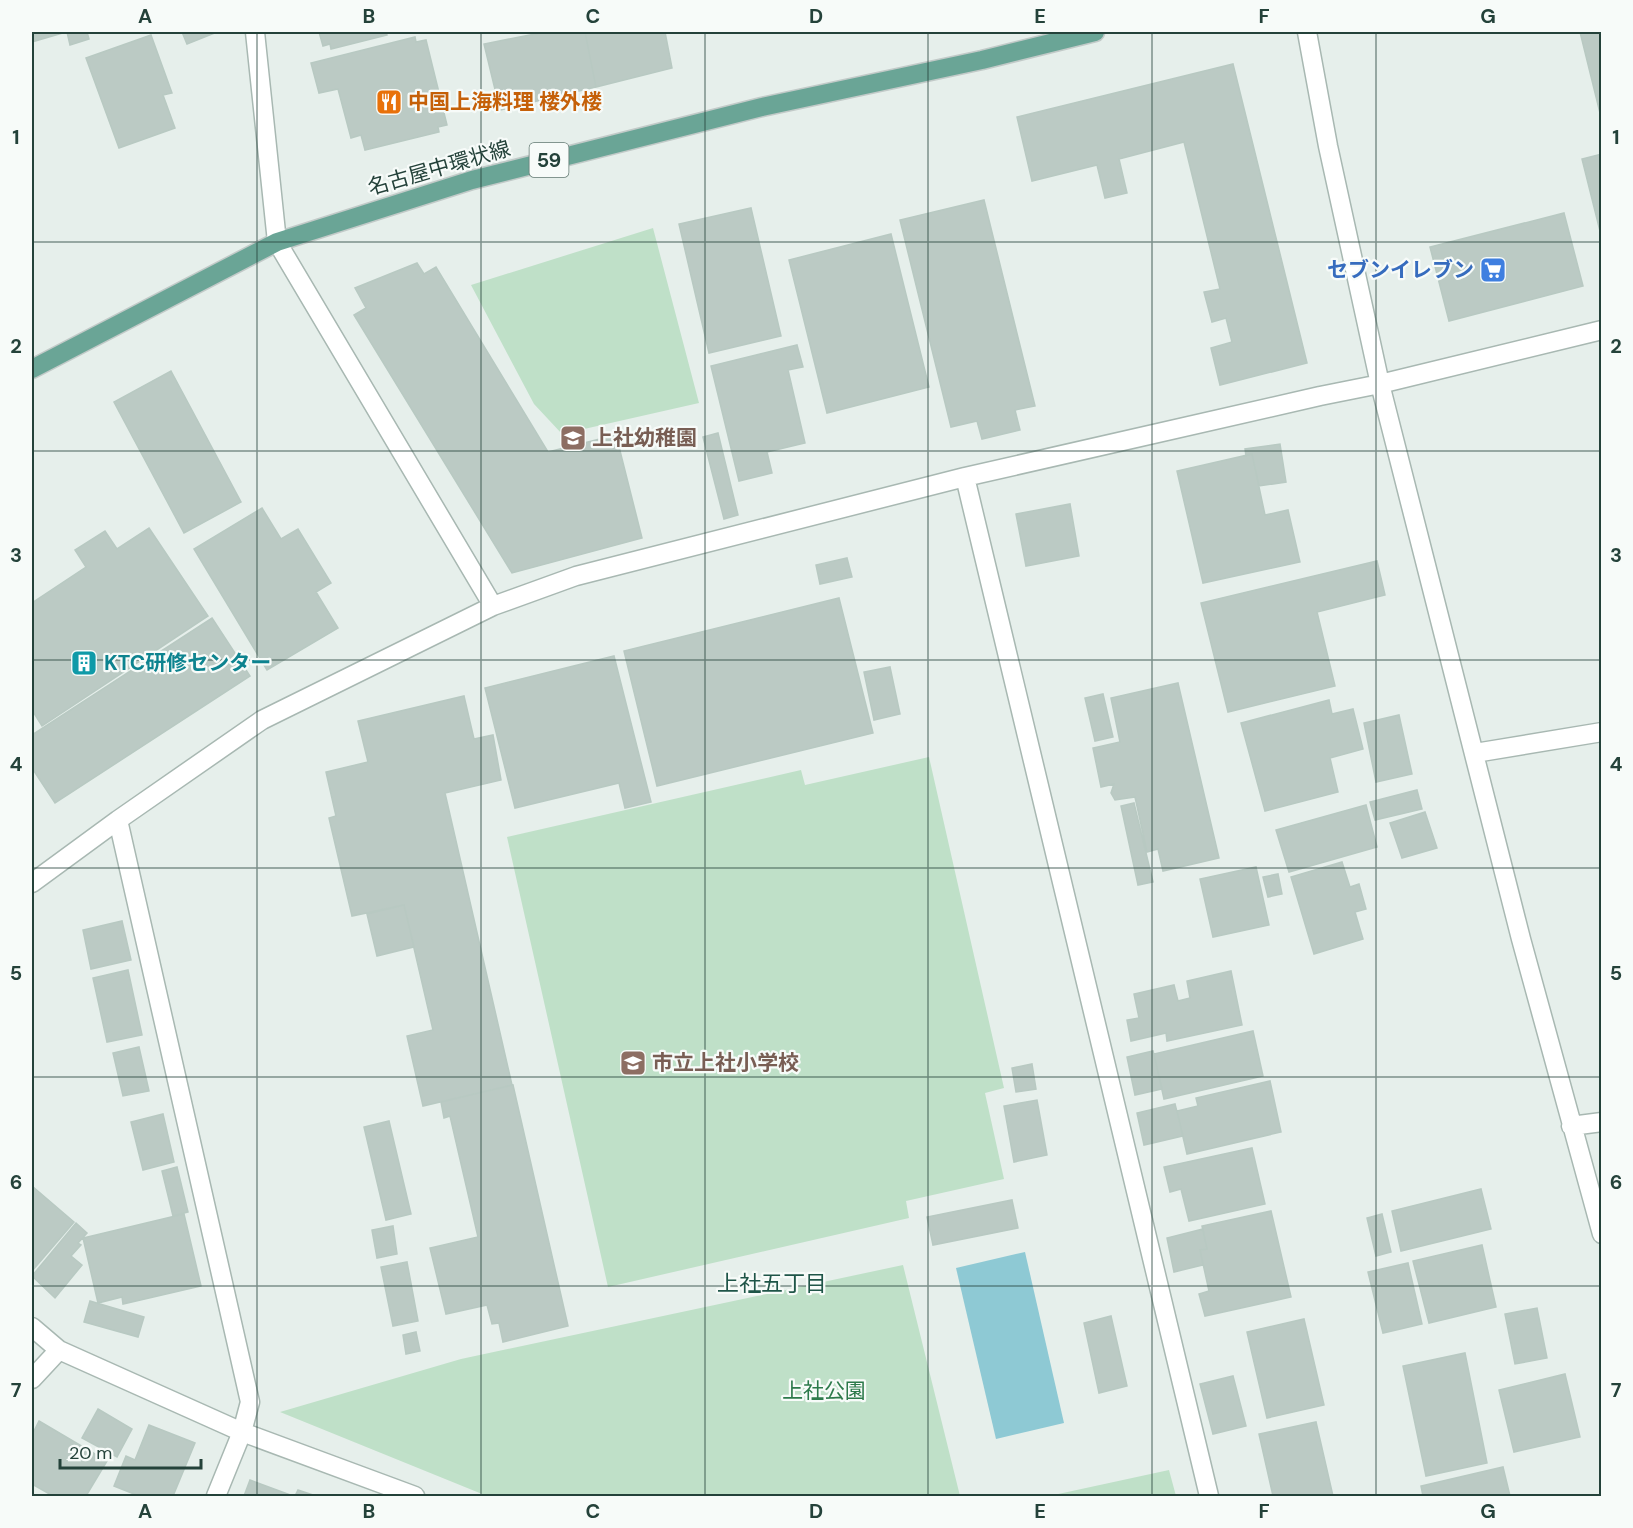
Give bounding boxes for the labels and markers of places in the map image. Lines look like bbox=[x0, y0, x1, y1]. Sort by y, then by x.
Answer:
restaurant icon: 中国上海料理 楼外楼 bbox=[374, 87, 404, 117]
place label: 中国上海料理 楼外楼 bbox=[408, 88, 602, 116]
supermarket icon: セブンイレブン bbox=[1478, 255, 1508, 285]
place label: セブンイレブン bbox=[1327, 256, 1474, 284]
school or university icon: 上社幼稚園 bbox=[558, 423, 588, 453]
place label: 上社幼稚園 bbox=[592, 424, 697, 452]
building icon: KTC研修センター bbox=[69, 648, 99, 678]
place label: KTC研修センター bbox=[104, 649, 271, 677]
school or university icon: 市立上社小学校 bbox=[618, 1048, 648, 1078]
place label: 市立上社小学校 bbox=[652, 1049, 799, 1077]

